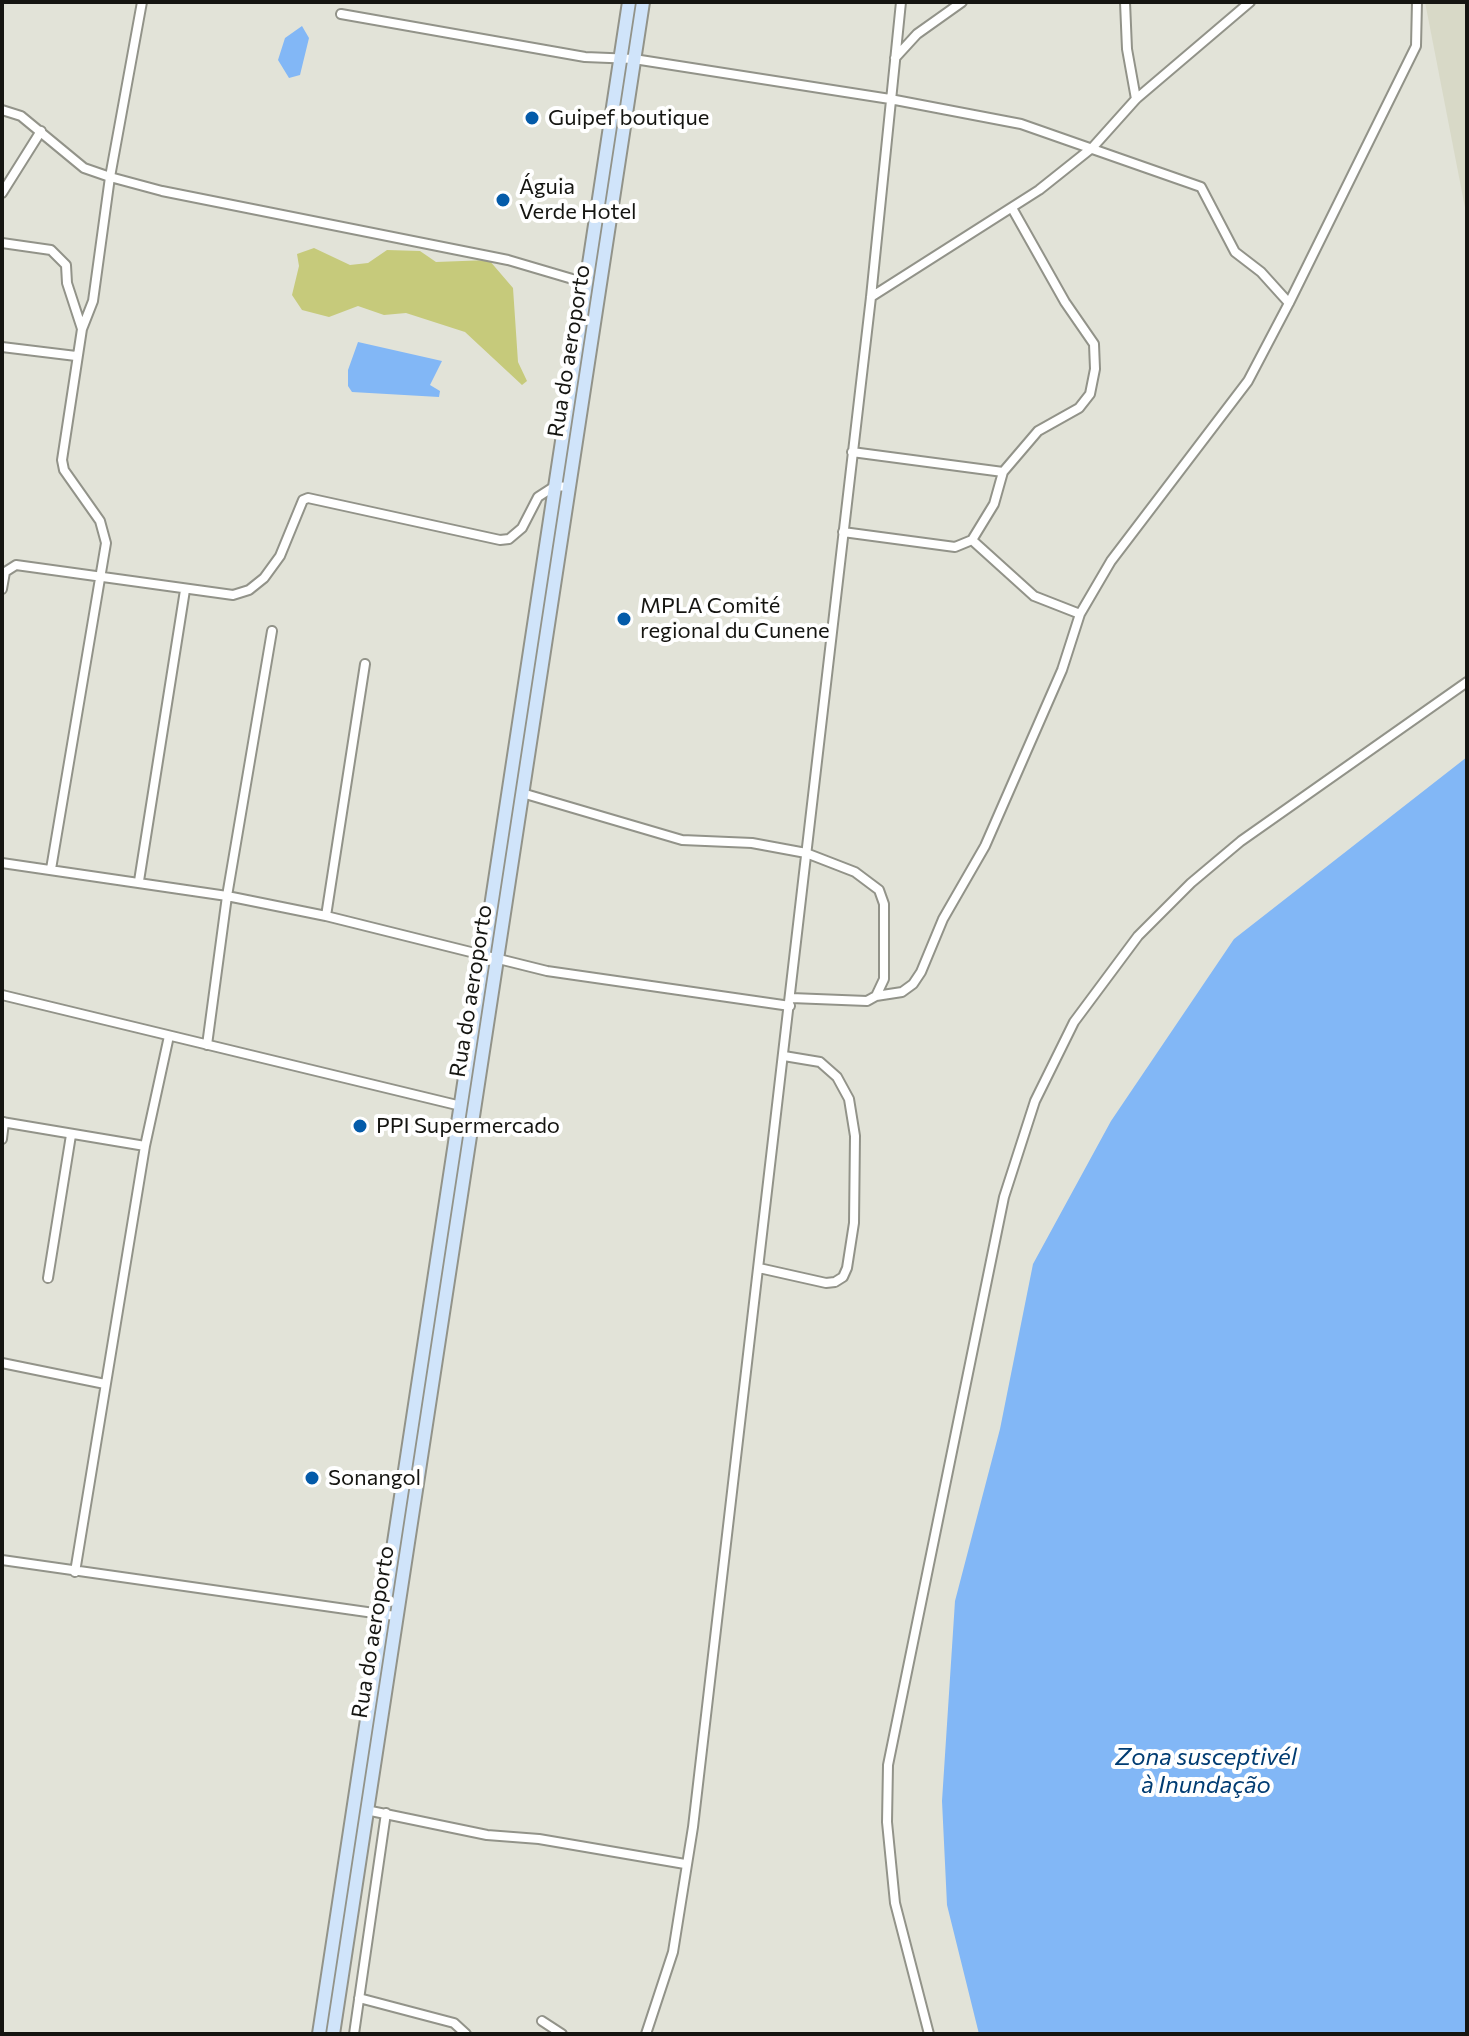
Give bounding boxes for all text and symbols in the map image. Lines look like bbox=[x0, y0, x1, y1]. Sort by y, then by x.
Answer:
place label: Guipef boutique bbox=[548, 105, 709, 131]
marker: Guipef boutique bbox=[523, 109, 541, 127]
place label: Águia Verde Hotel bbox=[519, 174, 637, 226]
marker: Águia Verde Hotel bbox=[494, 191, 512, 209]
street label: Rua do aeroporto bbox=[542, 263, 596, 439]
place label: MPLA Comité regional du Cunene bbox=[640, 593, 830, 644]
marker: MPLA Comité regional du Cunene bbox=[615, 610, 633, 628]
street label: Rua do aeroporto bbox=[444, 903, 498, 1079]
place label: PPI Supermercado bbox=[376, 1113, 560, 1139]
marker: PPI Supermercado bbox=[351, 1117, 369, 1135]
place label: Sonangol bbox=[328, 1465, 421, 1491]
marker: Sonangol bbox=[303, 1469, 321, 1487]
street label: Rua do aeroporto bbox=[346, 1544, 400, 1720]
water label: Zona susceptivél à Inundação bbox=[1115, 1743, 1297, 1799]

